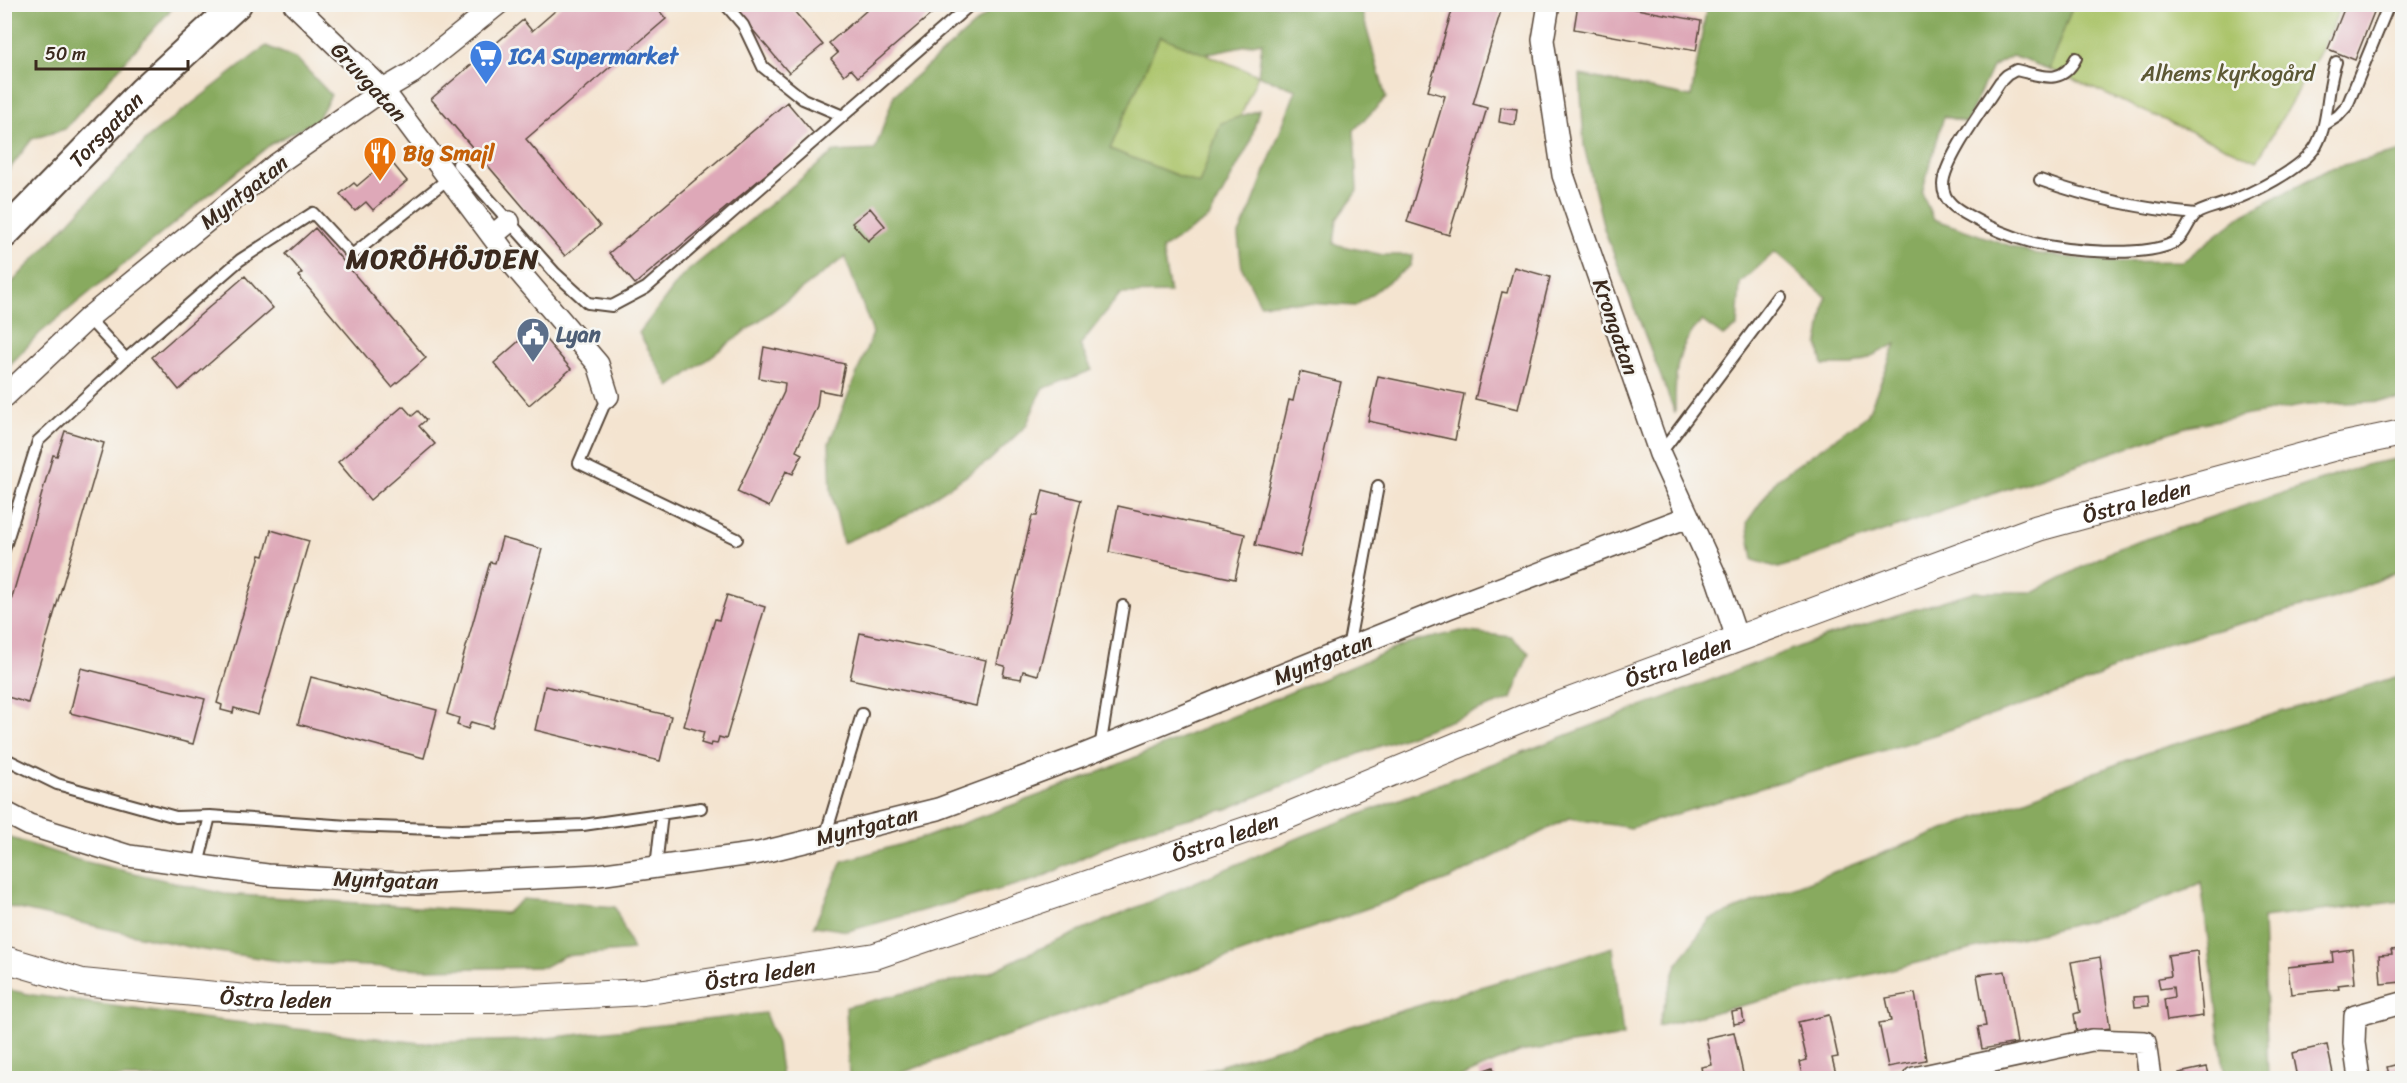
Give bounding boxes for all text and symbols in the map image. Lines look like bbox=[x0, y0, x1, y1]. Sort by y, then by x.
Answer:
street label: Gruvgatan bbox=[321, 32, 417, 132]
scale bar bbox=[36, 33, 188, 71]
place label: ICA Supermarket bbox=[508, 37, 679, 76]
text: 50 m bbox=[45, 38, 86, 70]
supermarket icon: ICA Supermarket bbox=[468, 38, 504, 85]
park label: Alhems kyrkogård bbox=[2140, 54, 2316, 93]
street label: Torsgatan bbox=[59, 81, 153, 177]
place label: Big Smajl bbox=[403, 134, 496, 173]
restaurant icon: Big Smajl bbox=[362, 135, 398, 182]
street label: Myntgatan bbox=[191, 144, 297, 240]
district label: MORÖHÖJDEN bbox=[345, 234, 540, 283]
street label: Krongatan bbox=[1581, 273, 1651, 381]
place label: Lyan bbox=[556, 315, 601, 354]
public building icon: Lyan bbox=[515, 316, 551, 363]
street label: Östra leden bbox=[2078, 468, 2196, 535]
street label: Myntgatan bbox=[1267, 621, 1379, 697]
street label: Östra leden bbox=[1619, 623, 1737, 699]
street label: Myntgatan bbox=[811, 794, 923, 858]
street label: Östra leden bbox=[1166, 801, 1284, 873]
street label: Myntgatan bbox=[333, 859, 439, 901]
street label: Östra leden bbox=[702, 946, 818, 1002]
street label: Östra leden bbox=[218, 976, 332, 1020]

